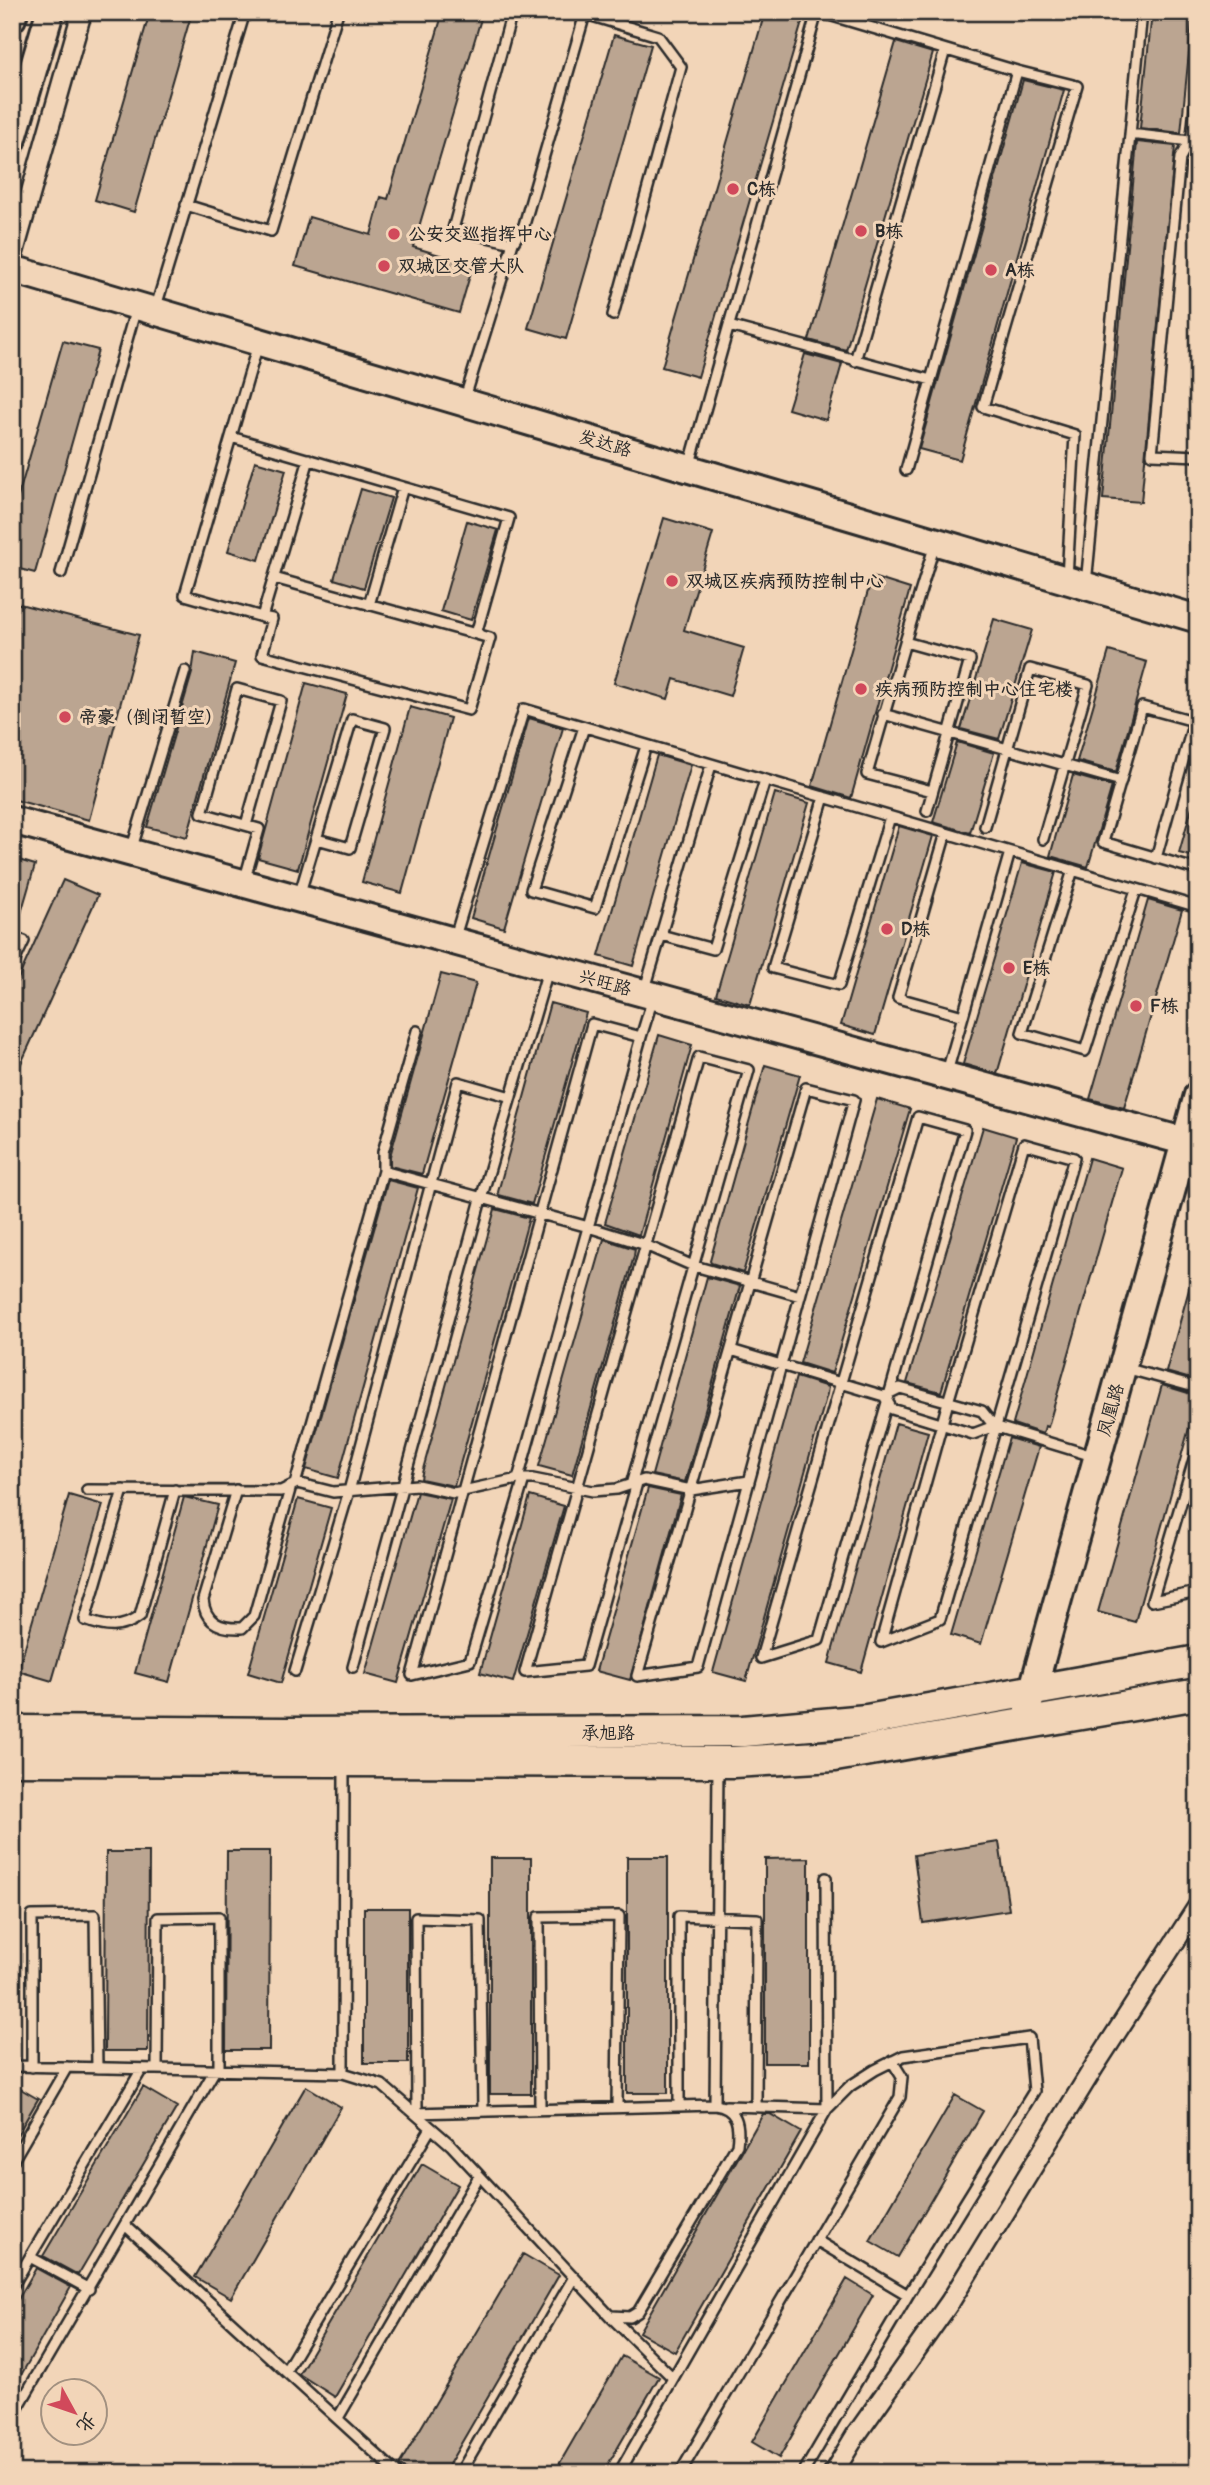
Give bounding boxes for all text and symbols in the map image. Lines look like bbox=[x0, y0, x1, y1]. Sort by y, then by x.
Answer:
place label: C栋 bbox=[747, 178, 776, 201]
marker: C栋 bbox=[725, 181, 741, 197]
place label: B栋 bbox=[875, 220, 903, 243]
place label: 公安交巡指挥中心 bbox=[408, 223, 552, 246]
marker: B栋 bbox=[853, 223, 869, 239]
marker: 公安交巡指挥中心 bbox=[386, 226, 402, 242]
place label: 双城区交管大队 bbox=[398, 255, 524, 278]
marker: 双城区交管大队 bbox=[376, 258, 392, 274]
place label: A栋 bbox=[1005, 259, 1035, 282]
marker: A栋 bbox=[983, 262, 999, 278]
street label: 发达路 bbox=[576, 426, 634, 462]
place label: 双城区疾病预防控制中心 bbox=[686, 570, 884, 593]
marker: 双城区疾病预防控制中心 bbox=[664, 573, 680, 589]
place label: 疾病预防控制中心住宅楼 bbox=[875, 678, 1073, 701]
marker: 疾病预防控制中心住宅楼 bbox=[853, 681, 869, 697]
place label: 帝豪（倒闭暂空） bbox=[79, 706, 223, 729]
marker: 帝豪（倒闭暂空） bbox=[57, 709, 73, 725]
place label: D栋 bbox=[901, 918, 930, 941]
marker: D栋 bbox=[879, 921, 895, 937]
place label: E栋 bbox=[1023, 957, 1050, 980]
marker: E栋 bbox=[1001, 960, 1017, 976]
street label: 兴旺路 bbox=[576, 965, 634, 1001]
place label: F栋 bbox=[1150, 995, 1179, 1018]
marker: F栋 bbox=[1128, 998, 1144, 1014]
street label: 凤凰路 bbox=[1093, 1381, 1129, 1439]
street label: 承旭路 bbox=[581, 1722, 635, 1745]
north arrow bbox=[38, 2376, 108, 2446]
text: 北 bbox=[71, 2407, 102, 2437]

